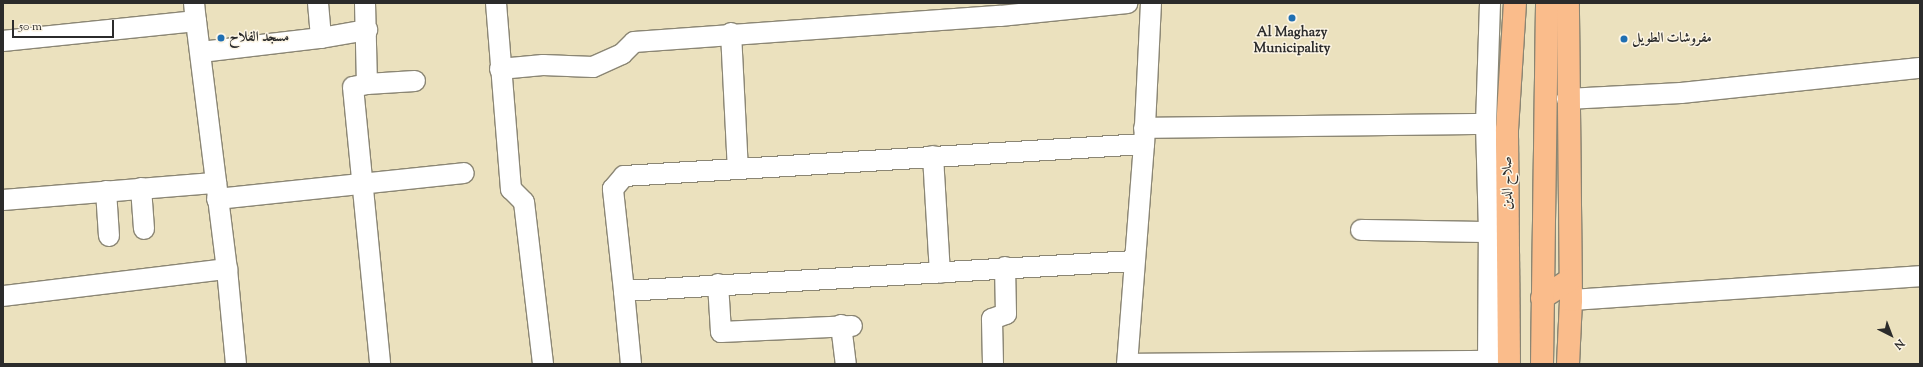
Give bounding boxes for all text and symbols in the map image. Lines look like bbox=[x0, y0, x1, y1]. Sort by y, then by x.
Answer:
scale bar bbox=[14, 12, 116, 38]
marker: Al Maghazy Municipality bbox=[1287, 13, 1297, 23]
text: 50 m bbox=[19, 18, 42, 36]
place label: Al Maghazy Municipality bbox=[1254, 25, 1330, 58]
place label: مسجد الفلاح bbox=[229, 30, 289, 46]
place label: مفروشات الطويل bbox=[1632, 31, 1712, 47]
marker: مسجد الفلاح bbox=[216, 33, 226, 43]
marker: مفروشات الطويل bbox=[1619, 34, 1629, 44]
street label: صلاح الدين bbox=[1500, 156, 1516, 210]
north arrow bbox=[1871, 315, 1911, 355]
text: N bbox=[1890, 335, 1908, 353]

